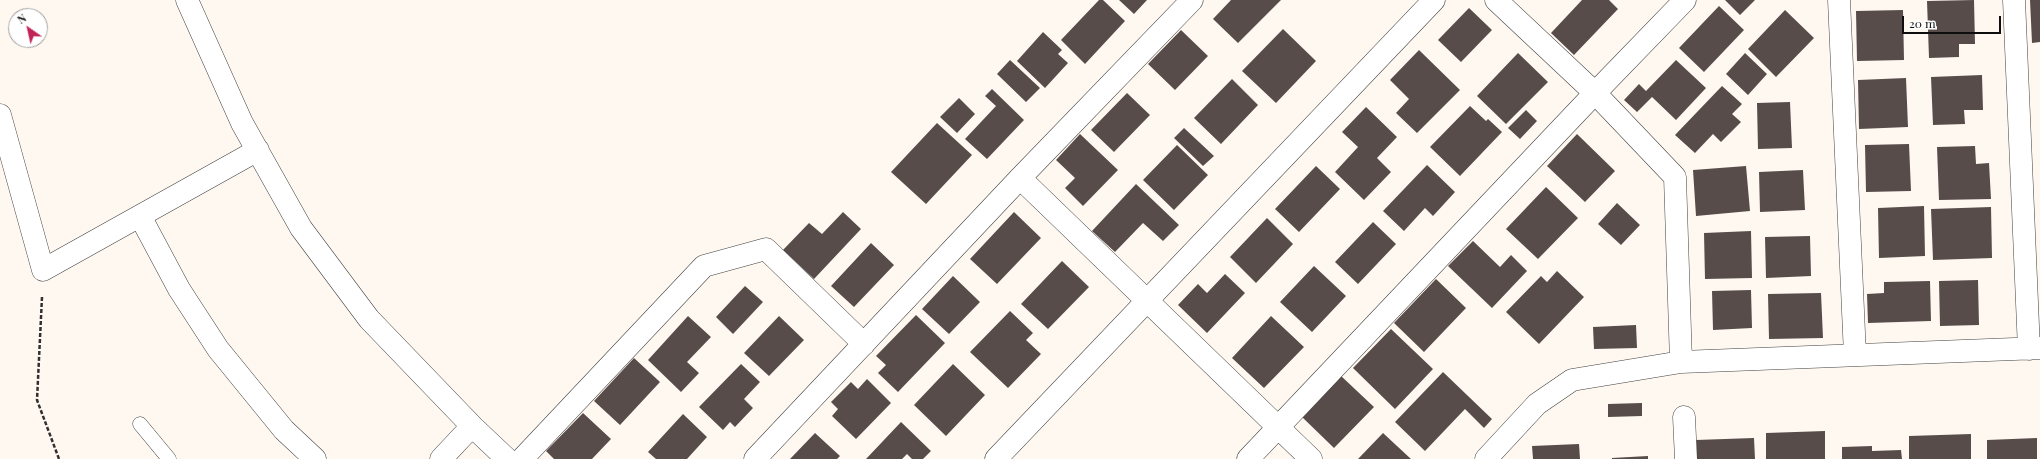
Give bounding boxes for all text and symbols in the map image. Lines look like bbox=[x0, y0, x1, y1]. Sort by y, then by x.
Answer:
north arrow bbox=[8, 8, 48, 48]
scale bar bbox=[1904, 8, 2003, 34]
text: N bbox=[14, 10, 29, 27]
text: 20 m bbox=[1909, 15, 1936, 31]

